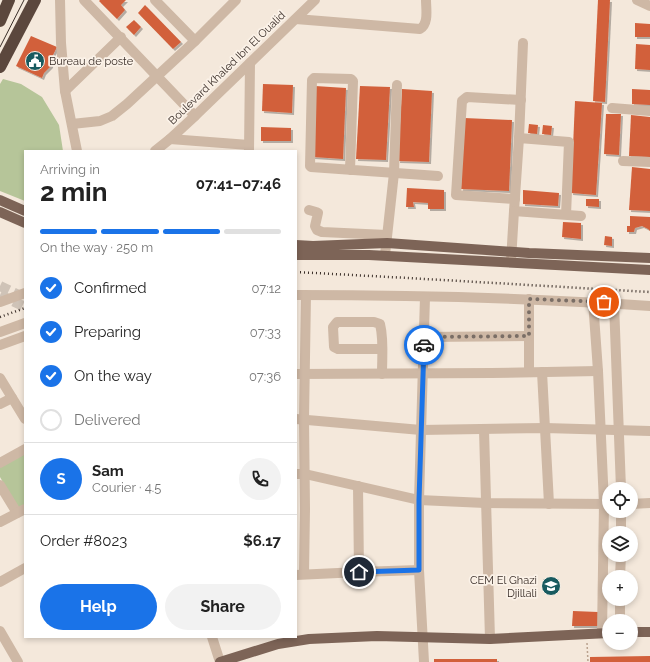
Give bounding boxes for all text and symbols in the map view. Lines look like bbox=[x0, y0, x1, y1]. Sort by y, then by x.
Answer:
street label: Boulevard Khaled Ibn El Oualid bbox=[166, 9, 288, 127]
public building icon: Bureau de poste bbox=[24, 50, 46, 72]
place label: Bureau de poste bbox=[49, 55, 134, 68]
text: Arriving in bbox=[40, 162, 100, 177]
text: 07:41–07:46 bbox=[196, 175, 281, 193]
text: 2 min bbox=[40, 177, 107, 207]
text: On the way · 250 m bbox=[40, 240, 153, 255]
icon: check bbox=[40, 277, 62, 299]
text: Confirmed bbox=[74, 279, 147, 297]
text: 07:12 bbox=[251, 281, 281, 296]
pin bbox=[587, 285, 621, 319]
icon: bag bbox=[593, 291, 615, 313]
icon: check bbox=[40, 321, 62, 343]
text: Preparing bbox=[74, 323, 141, 341]
text: 07:33 bbox=[250, 325, 281, 340]
courier bbox=[404, 325, 444, 365]
icon: car bbox=[413, 334, 435, 356]
icon: check bbox=[40, 365, 62, 387]
text: On the way bbox=[74, 367, 152, 385]
text: 07:36 bbox=[249, 369, 281, 384]
text: Delivered bbox=[74, 411, 141, 429]
button: phone bbox=[239, 458, 281, 500]
text: Sam bbox=[92, 462, 124, 480]
text: S bbox=[56, 470, 66, 488]
text: Courier · 4.5 bbox=[92, 480, 161, 495]
map controls bbox=[602, 482, 638, 650]
button: locate bbox=[602, 482, 638, 518]
button: layers bbox=[602, 526, 638, 562]
text: Order #8023 bbox=[40, 532, 127, 550]
text: $6.17 bbox=[243, 532, 281, 550]
pin bbox=[342, 555, 376, 589]
icon: home bbox=[348, 561, 370, 583]
button: + bbox=[602, 570, 638, 606]
place label: CEM El Ghazi Djillali bbox=[470, 574, 537, 600]
school or university icon: CEM El Ghazi Djillali bbox=[540, 575, 562, 597]
button: Help bbox=[40, 584, 157, 630]
button: Share bbox=[165, 584, 281, 630]
button: − bbox=[602, 614, 638, 650]

